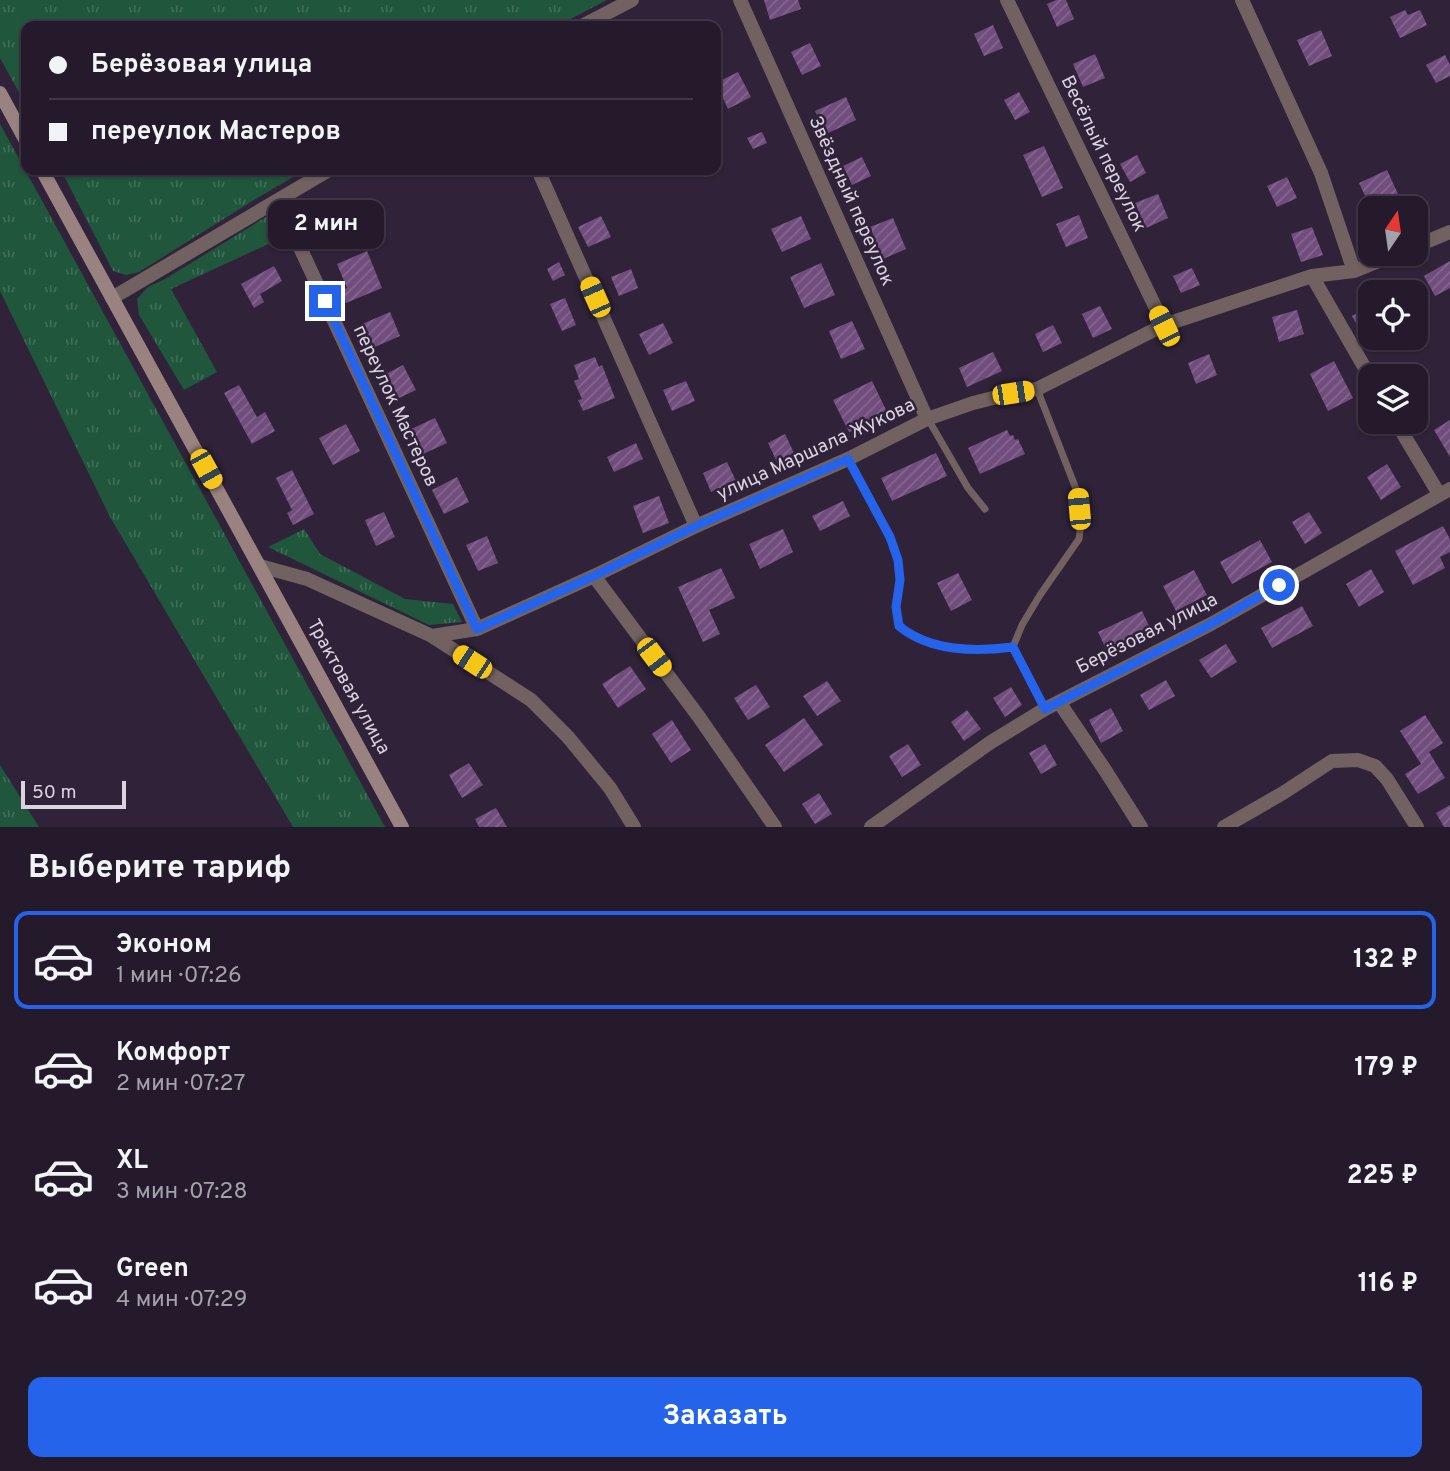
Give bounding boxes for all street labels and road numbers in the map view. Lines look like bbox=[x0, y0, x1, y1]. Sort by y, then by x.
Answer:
street label: Весёлый переулок bbox=[1055, 72, 1151, 236]
street label: Звёздный переулок bbox=[803, 112, 899, 290]
street label: переулок Мастеров bbox=[347, 321, 443, 491]
street label: улица Маршала Жукова bbox=[713, 393, 919, 507]
street label: Берёзовая улица bbox=[1072, 588, 1222, 680]
street label: Трактовая улица bbox=[301, 615, 395, 759]

